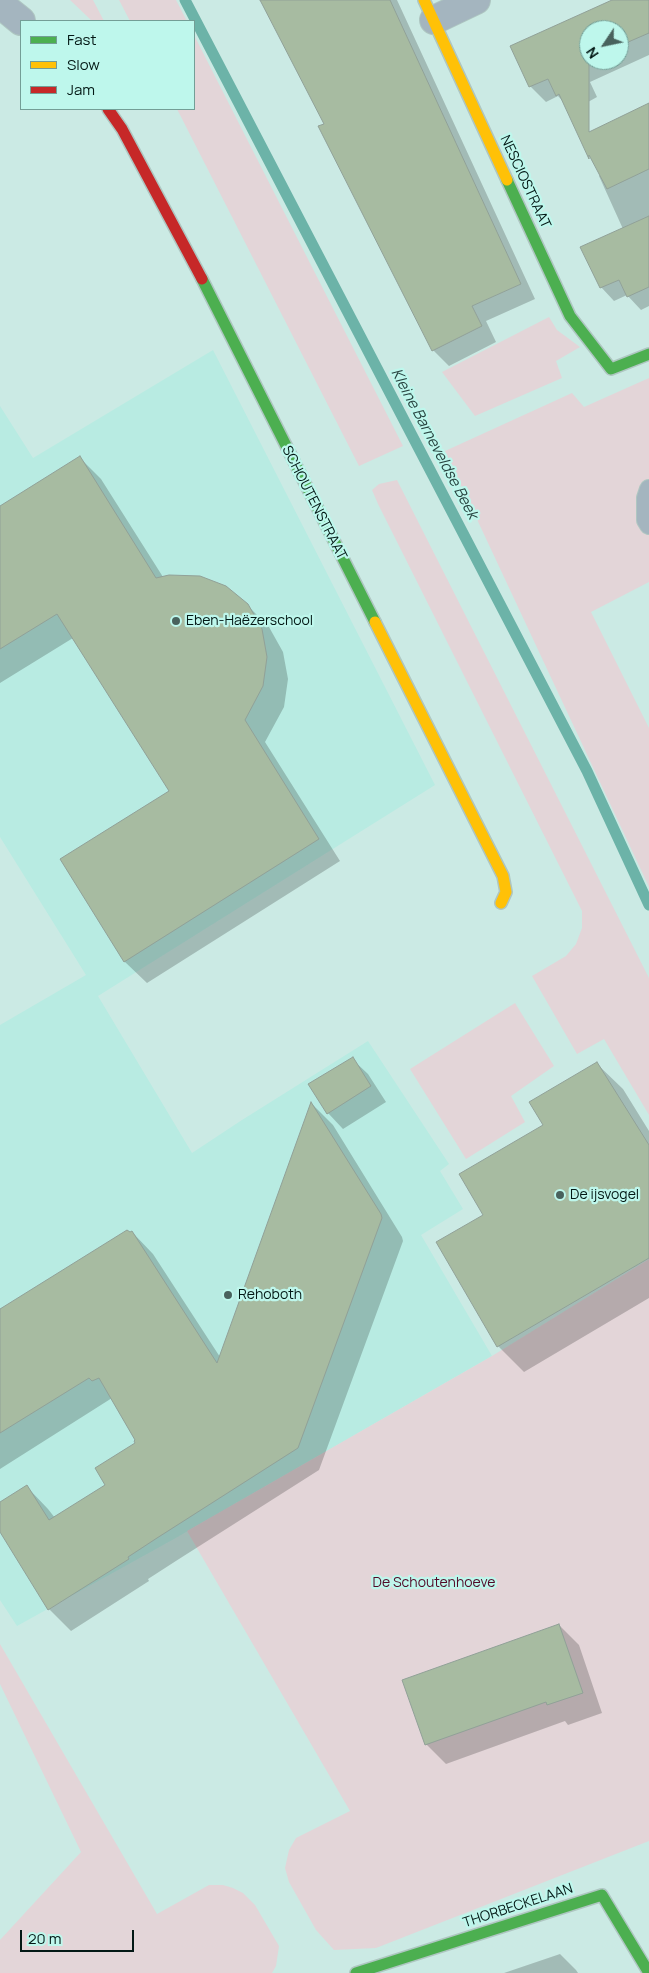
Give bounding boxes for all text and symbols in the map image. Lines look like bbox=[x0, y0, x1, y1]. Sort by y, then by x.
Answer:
legend bbox=[20, 20, 195, 110]
north arrow bbox=[579, 20, 629, 70]
text: Fast bbox=[67, 29, 96, 50]
text: N bbox=[581, 44, 603, 63]
text: Slow bbox=[67, 54, 100, 75]
text: Jam bbox=[67, 79, 95, 100]
street label: NESCIOSTRAAT bbox=[496, 133, 554, 231]
water label: Kleine Barneveldse Beek bbox=[387, 366, 481, 522]
street label: SCHOUTENSTRAAT bbox=[278, 443, 350, 563]
place label: Eben-Haëzerschool bbox=[186, 613, 313, 629]
marker: Eben-Haëzerschool bbox=[170, 615, 182, 627]
place label: De ijsvogel bbox=[570, 1187, 639, 1203]
marker: De ijsvogel bbox=[554, 1189, 566, 1201]
place label: Rehoboth bbox=[238, 1287, 302, 1303]
marker: Rehoboth bbox=[222, 1289, 234, 1301]
park label: De Schoutenhoeve bbox=[373, 1575, 495, 1591]
street label: THORBECKELAAN bbox=[461, 1880, 575, 1932]
scale bar bbox=[22, 1920, 136, 1952]
text: 20 m bbox=[28, 1928, 61, 1949]

